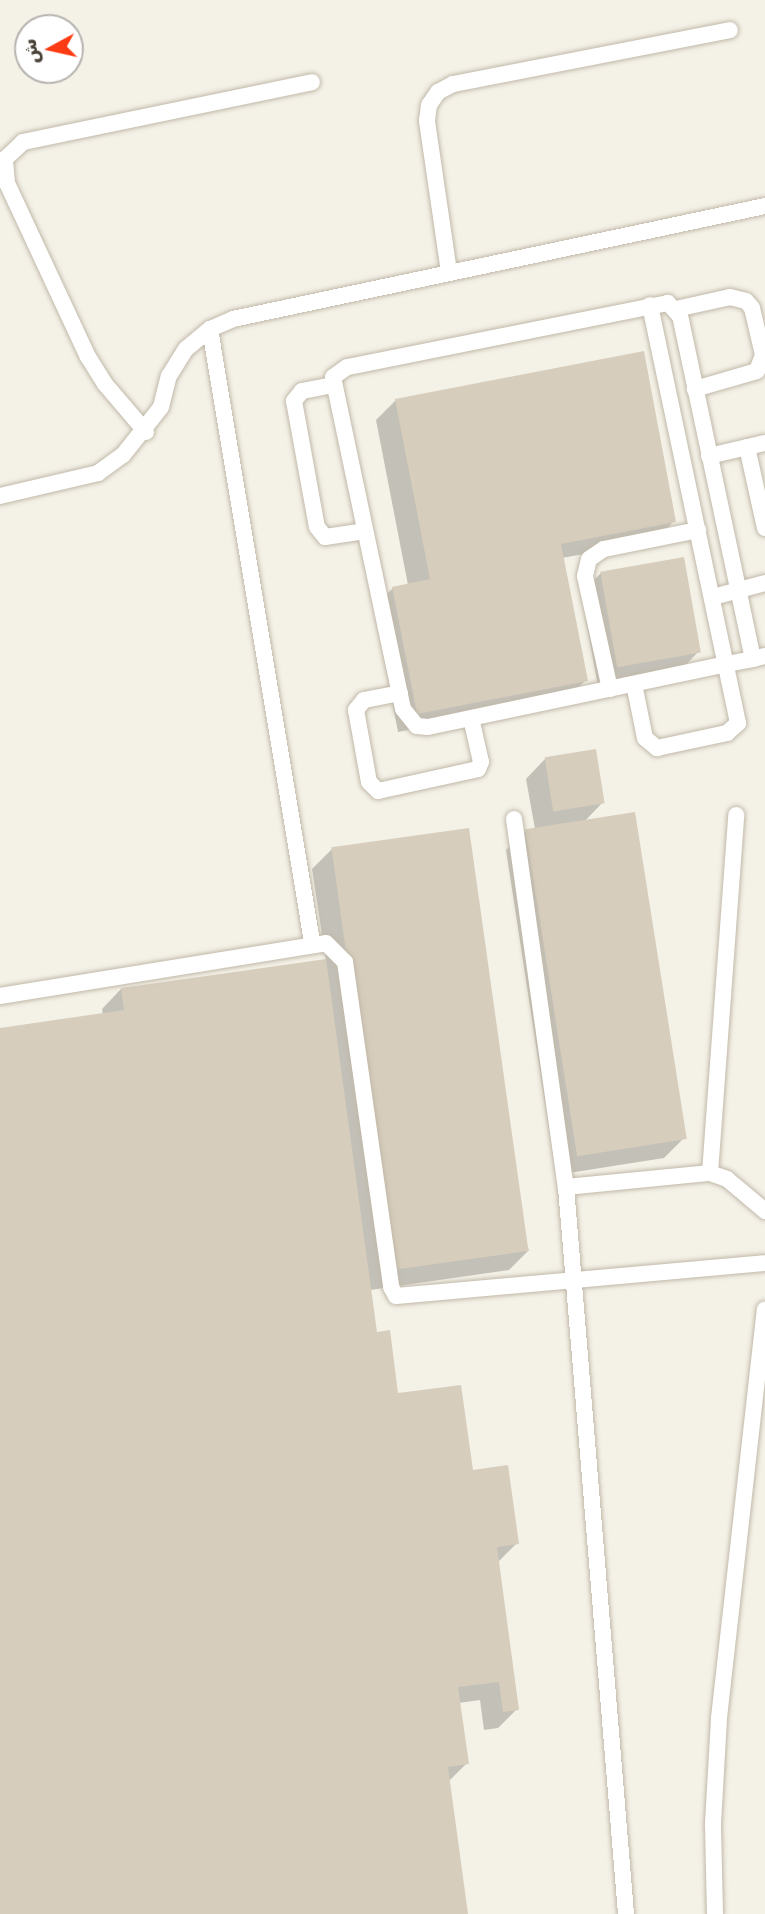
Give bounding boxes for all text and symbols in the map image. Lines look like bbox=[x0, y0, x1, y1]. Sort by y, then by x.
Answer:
north arrow bbox=[14, 14, 84, 84]
text: ش bbox=[17, 37, 43, 66]

